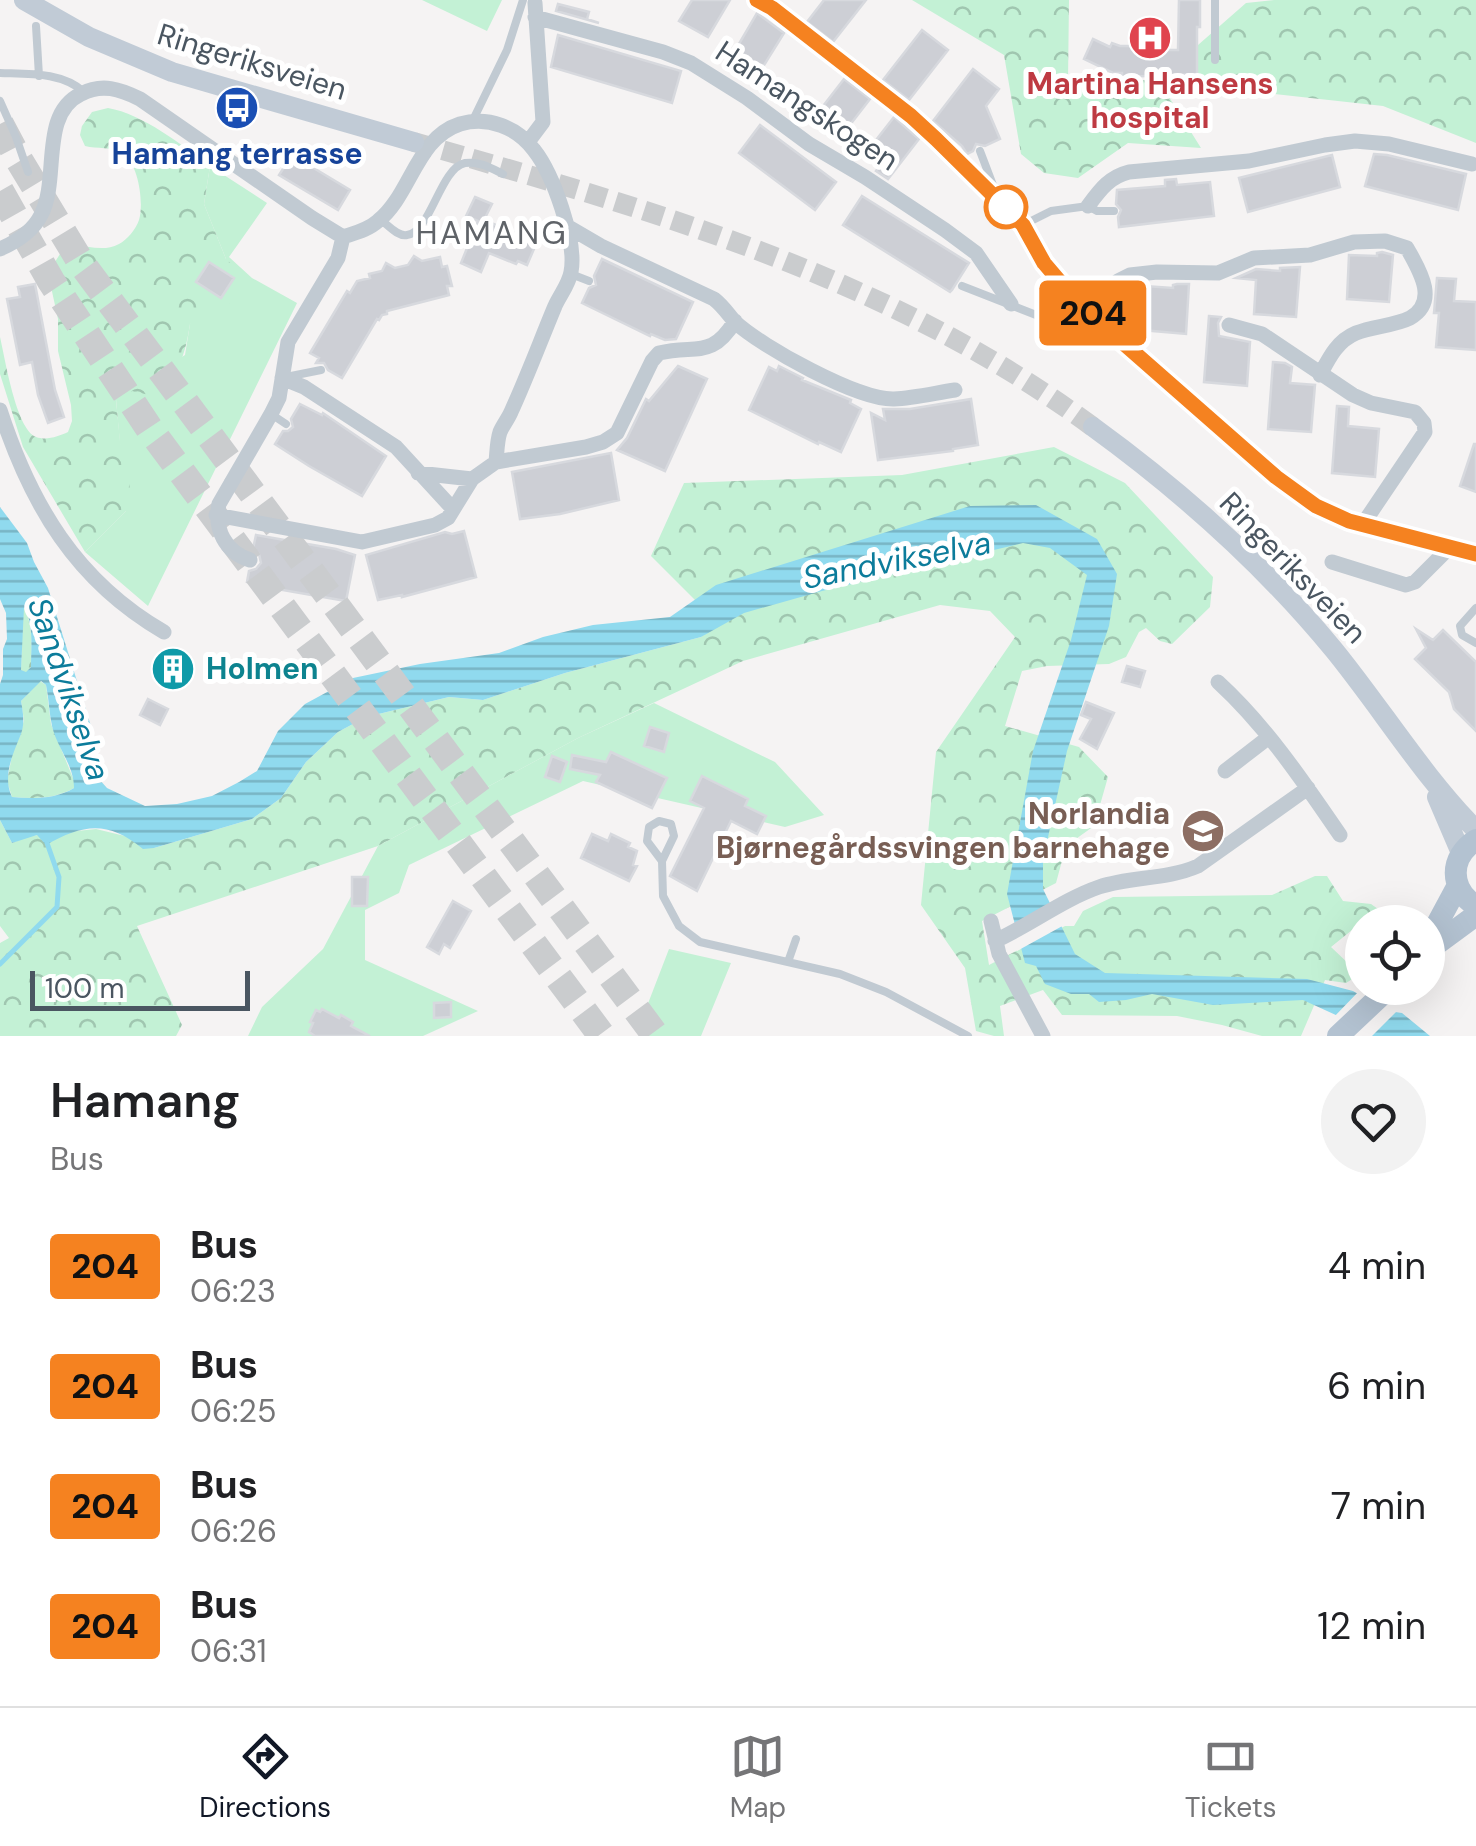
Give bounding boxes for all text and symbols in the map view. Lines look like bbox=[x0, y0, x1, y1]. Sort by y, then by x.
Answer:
street label: Ringeriksveien bbox=[153, 14, 351, 109]
hospital icon: Martina Hansens hospital bbox=[1127, 15, 1173, 61]
street label: Hamangskogen bbox=[708, 32, 906, 179]
place label: Martina Hansens hospital bbox=[1027, 64, 1273, 137]
bus stop icon: Hamang terrasse bbox=[214, 85, 260, 131]
place label: Hamang terrasse bbox=[111, 134, 363, 173]
unlabelled marker bbox=[985, 186, 1027, 228]
district label: HAMANG bbox=[416, 212, 568, 254]
line badge: 204 bbox=[1036, 280, 1150, 346]
text: 204 bbox=[1059, 290, 1127, 336]
street label: Ringeriksveien bbox=[1211, 484, 1375, 652]
water label: Sandvikselva bbox=[799, 521, 995, 599]
water label: Sandvikselva bbox=[18, 592, 120, 786]
building icon: Holmen bbox=[150, 646, 196, 692]
place label: Holmen bbox=[206, 649, 319, 688]
place label: Norlandia Bjørnegårdssvingen barnehage bbox=[716, 794, 1170, 867]
school or university icon: Norlandia Bjørnegårdssvingen barnehage bbox=[1180, 808, 1226, 854]
map controls bbox=[1345, 905, 1445, 1005]
button: locate bbox=[1345, 905, 1445, 1005]
scale bar bbox=[30, 966, 250, 1010]
text: 100 m bbox=[45, 970, 124, 1007]
text: Hamang bbox=[50, 1069, 240, 1132]
button: heart bbox=[1321, 1069, 1426, 1174]
text: Bus bbox=[50, 1138, 104, 1180]
text: Bus bbox=[190, 1220, 258, 1270]
text: 4 min bbox=[1328, 1241, 1426, 1291]
text: 204 bbox=[71, 1243, 139, 1289]
text: 06:23 bbox=[190, 1270, 276, 1312]
text: Bus bbox=[190, 1340, 258, 1390]
text: 6 min bbox=[1327, 1361, 1426, 1411]
text: 204 bbox=[71, 1363, 139, 1409]
text: 06:25 bbox=[190, 1390, 276, 1432]
text: Bus bbox=[190, 1460, 258, 1510]
text: 7 min bbox=[1331, 1481, 1426, 1531]
text: 204 bbox=[71, 1483, 139, 1529]
text: 06:26 bbox=[190, 1510, 277, 1552]
text: Bus bbox=[190, 1580, 258, 1630]
text: 12 min bbox=[1317, 1601, 1426, 1651]
text: 204 bbox=[71, 1603, 139, 1649]
text: 06:31 bbox=[190, 1630, 267, 1672]
tab: Directions bbox=[199, 1729, 331, 1826]
tab: Map bbox=[730, 1729, 786, 1826]
tab: Tickets bbox=[1185, 1729, 1277, 1826]

